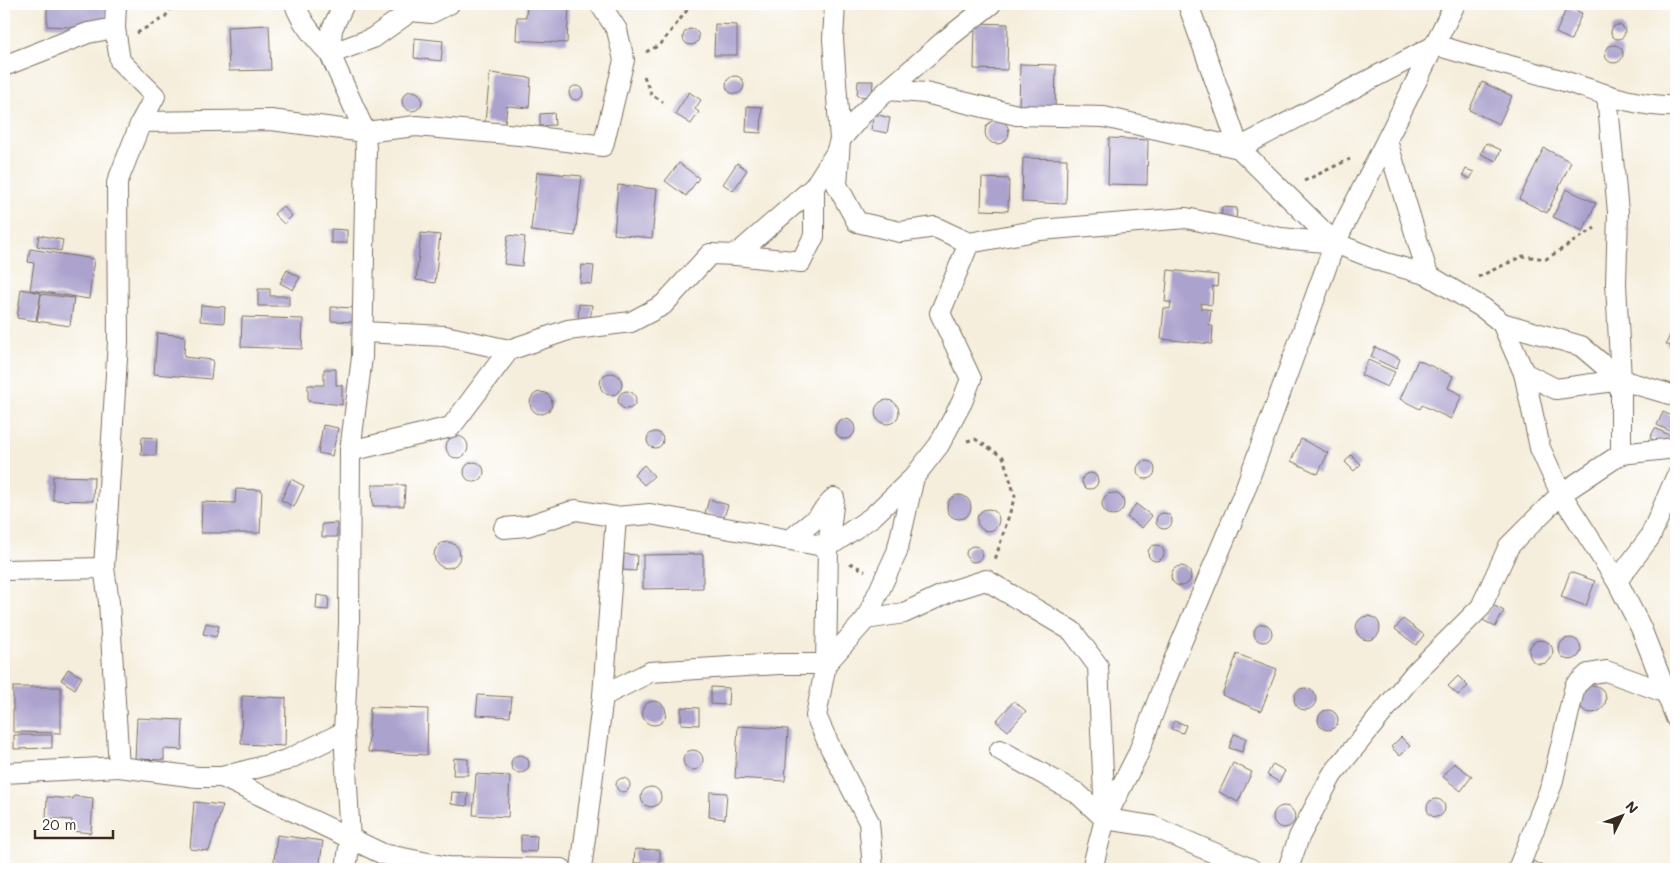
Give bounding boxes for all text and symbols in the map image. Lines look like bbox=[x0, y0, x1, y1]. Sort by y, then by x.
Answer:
north arrow bbox=[1598, 790, 1648, 840]
text: N bbox=[1621, 797, 1643, 817]
scale bar bbox=[35, 808, 112, 840]
text: 20 m bbox=[42, 814, 76, 834]

